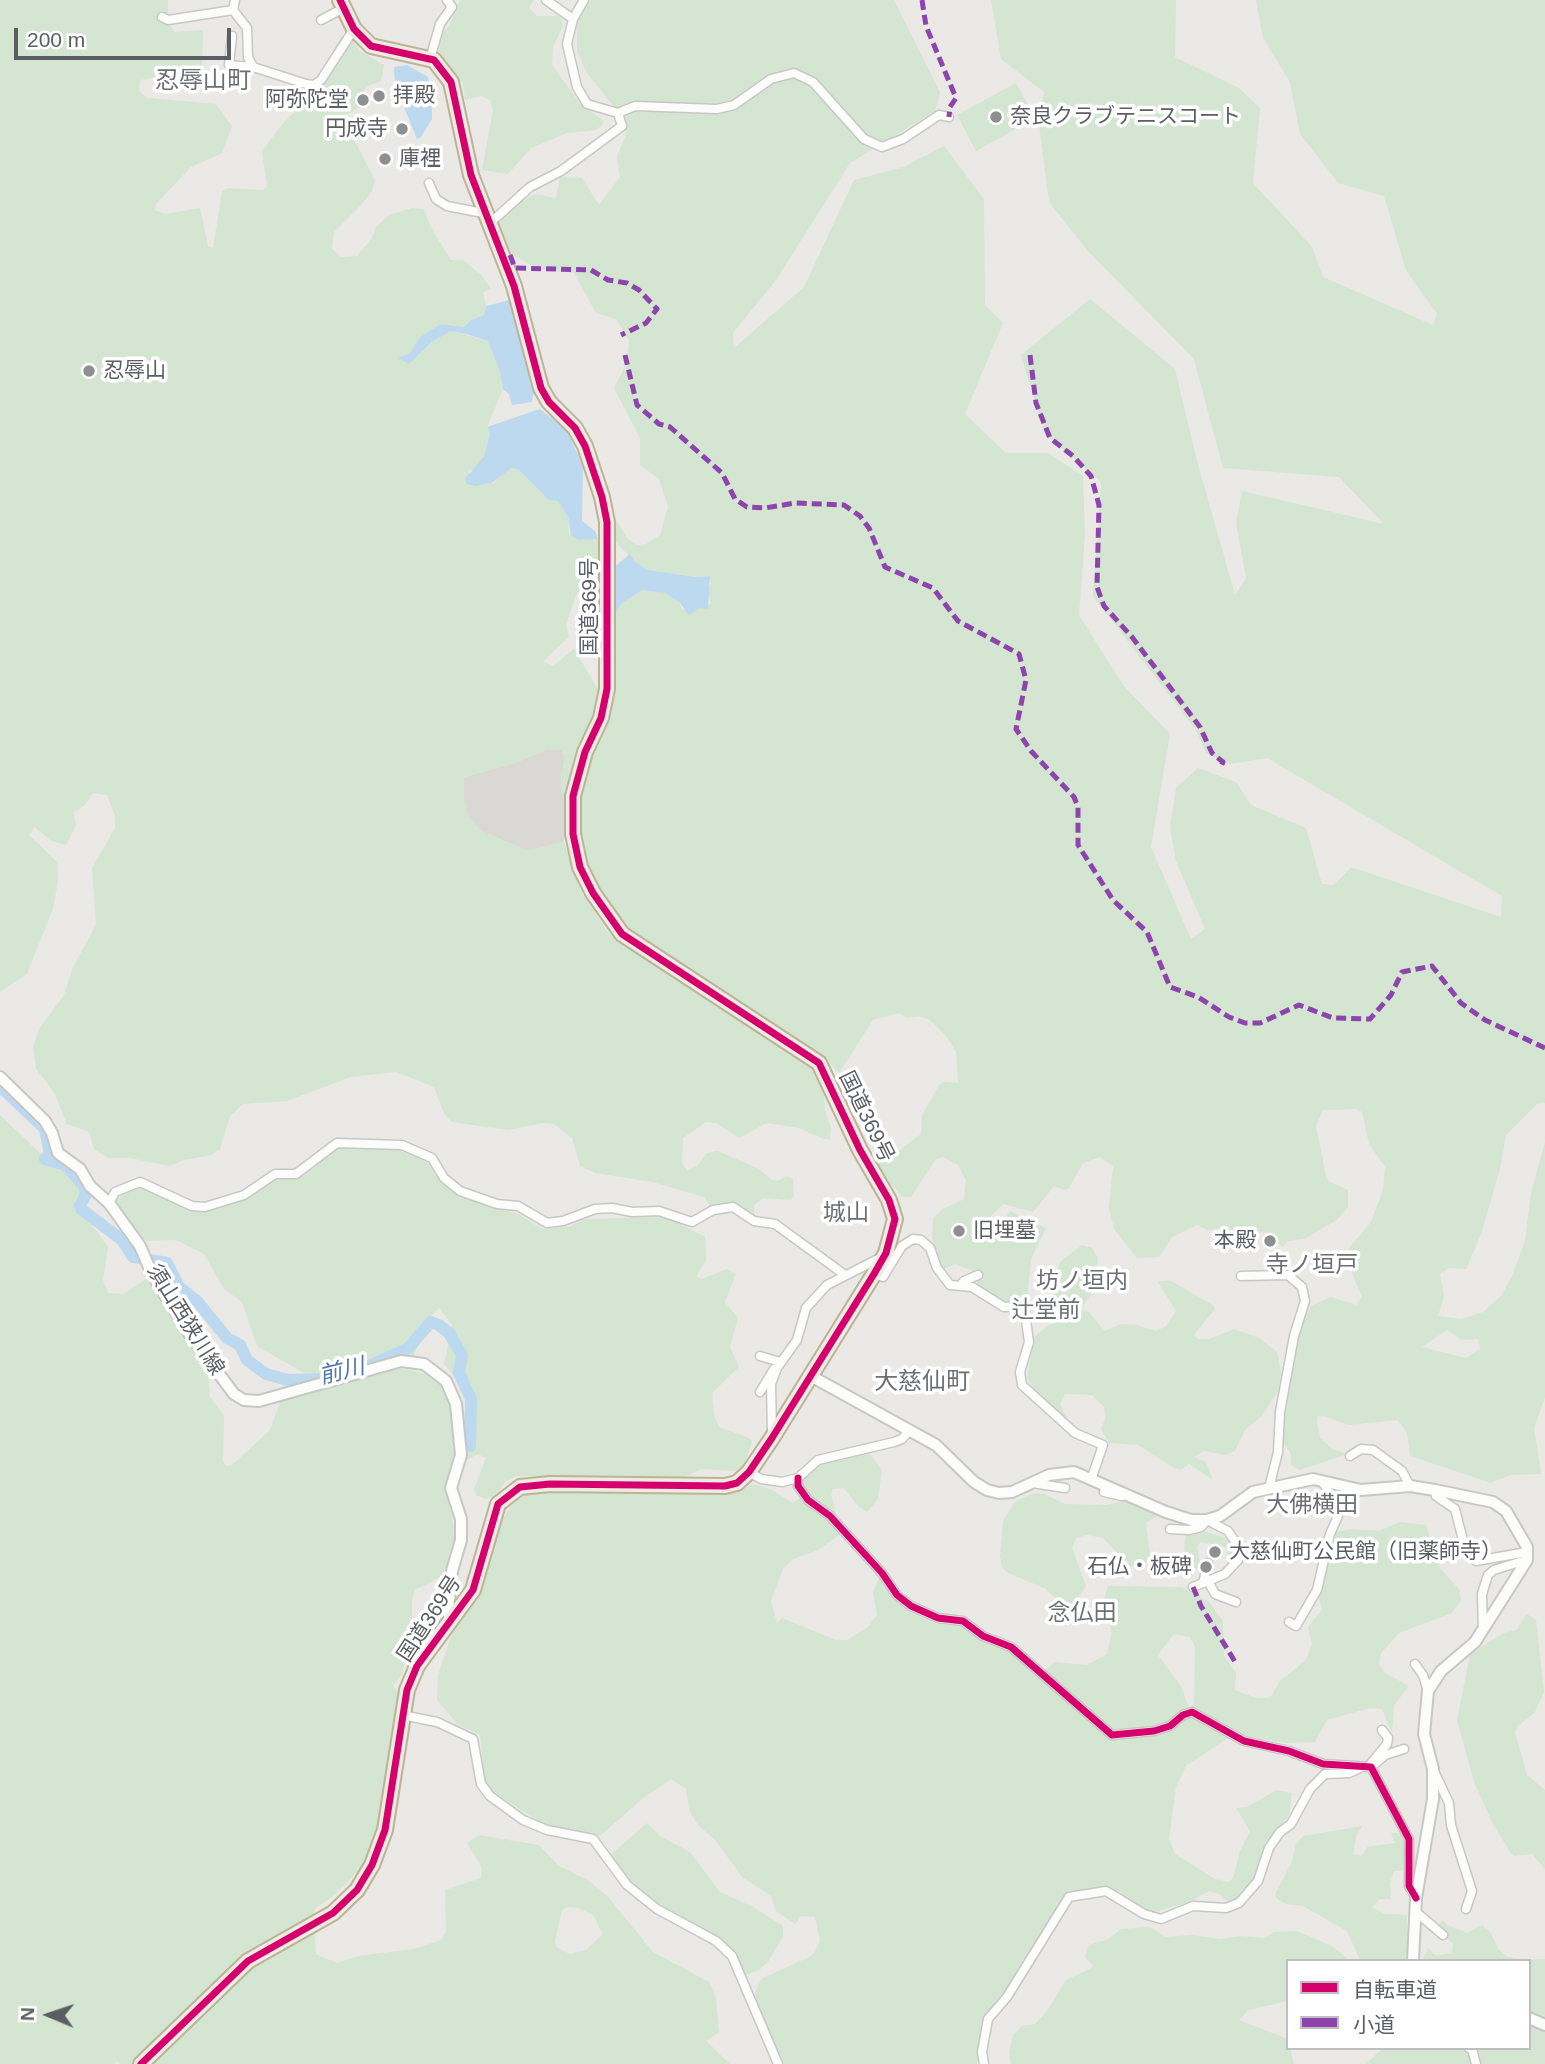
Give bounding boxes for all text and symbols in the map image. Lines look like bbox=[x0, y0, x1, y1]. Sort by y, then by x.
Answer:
scale bar bbox=[18, 14, 234, 58]
text: 200 m bbox=[27, 28, 85, 51]
district label: 忍辱山町 bbox=[155, 67, 251, 95]
place label: 拝殿 bbox=[393, 83, 435, 109]
place label: 阿弥陀堂 bbox=[265, 87, 349, 113]
marker: 拝殿 bbox=[371, 88, 387, 104]
marker: 阿弥陀堂 bbox=[355, 92, 371, 108]
place label: 奈良クラブテニスコート bbox=[1010, 104, 1241, 130]
marker: 奈良クラブテニスコート bbox=[988, 109, 1004, 125]
place label: 円成寺 bbox=[325, 116, 388, 142]
marker: 円成寺 bbox=[394, 121, 410, 137]
place label: 庫裡 bbox=[399, 146, 441, 172]
marker: 庫裡 bbox=[377, 151, 393, 167]
place label: 忍辱山 bbox=[103, 358, 166, 384]
marker: 忍辱山 bbox=[81, 363, 97, 379]
street label: 国道369号 bbox=[577, 558, 603, 656]
street label: 国道369号 bbox=[833, 1067, 899, 1167]
district label: 城山 bbox=[823, 1200, 869, 1228]
place label: 旧埋墓 bbox=[973, 1218, 1036, 1244]
marker: 旧埋墓 bbox=[951, 1223, 967, 1239]
place label: 本殿 bbox=[1214, 1228, 1256, 1254]
marker: 本殿 bbox=[1262, 1233, 1278, 1249]
district label: 寺ノ垣戸 bbox=[1266, 1252, 1358, 1280]
street label: 須山西狭川線 bbox=[141, 1260, 229, 1380]
district label: 坊ノ垣内 bbox=[1036, 1268, 1128, 1296]
district label: 辻堂前 bbox=[1012, 1297, 1080, 1325]
water label: 前川 bbox=[316, 1353, 368, 1391]
district label: 大慈仙町 bbox=[874, 1368, 970, 1396]
district label: 大佛横田 bbox=[1266, 1492, 1358, 1520]
place label: 大慈仙町公民館（旧薬師寺） bbox=[1229, 1539, 1502, 1565]
marker: 大慈仙町公民館（旧薬師寺） bbox=[1207, 1544, 1223, 1560]
place label: 石仏・板碑 bbox=[1087, 1554, 1192, 1580]
marker: 石仏・板碑 bbox=[1198, 1559, 1214, 1575]
street label: 国道369号 bbox=[393, 1571, 467, 1667]
district label: 念仏田 bbox=[1048, 1600, 1116, 1628]
legend bbox=[1286, 1959, 1531, 2050]
text: 自転車道 bbox=[1353, 1978, 1437, 2001]
north arrow bbox=[14, 1980, 84, 2050]
text: N bbox=[17, 2007, 38, 2021]
text: 小道 bbox=[1353, 2013, 1395, 2036]

